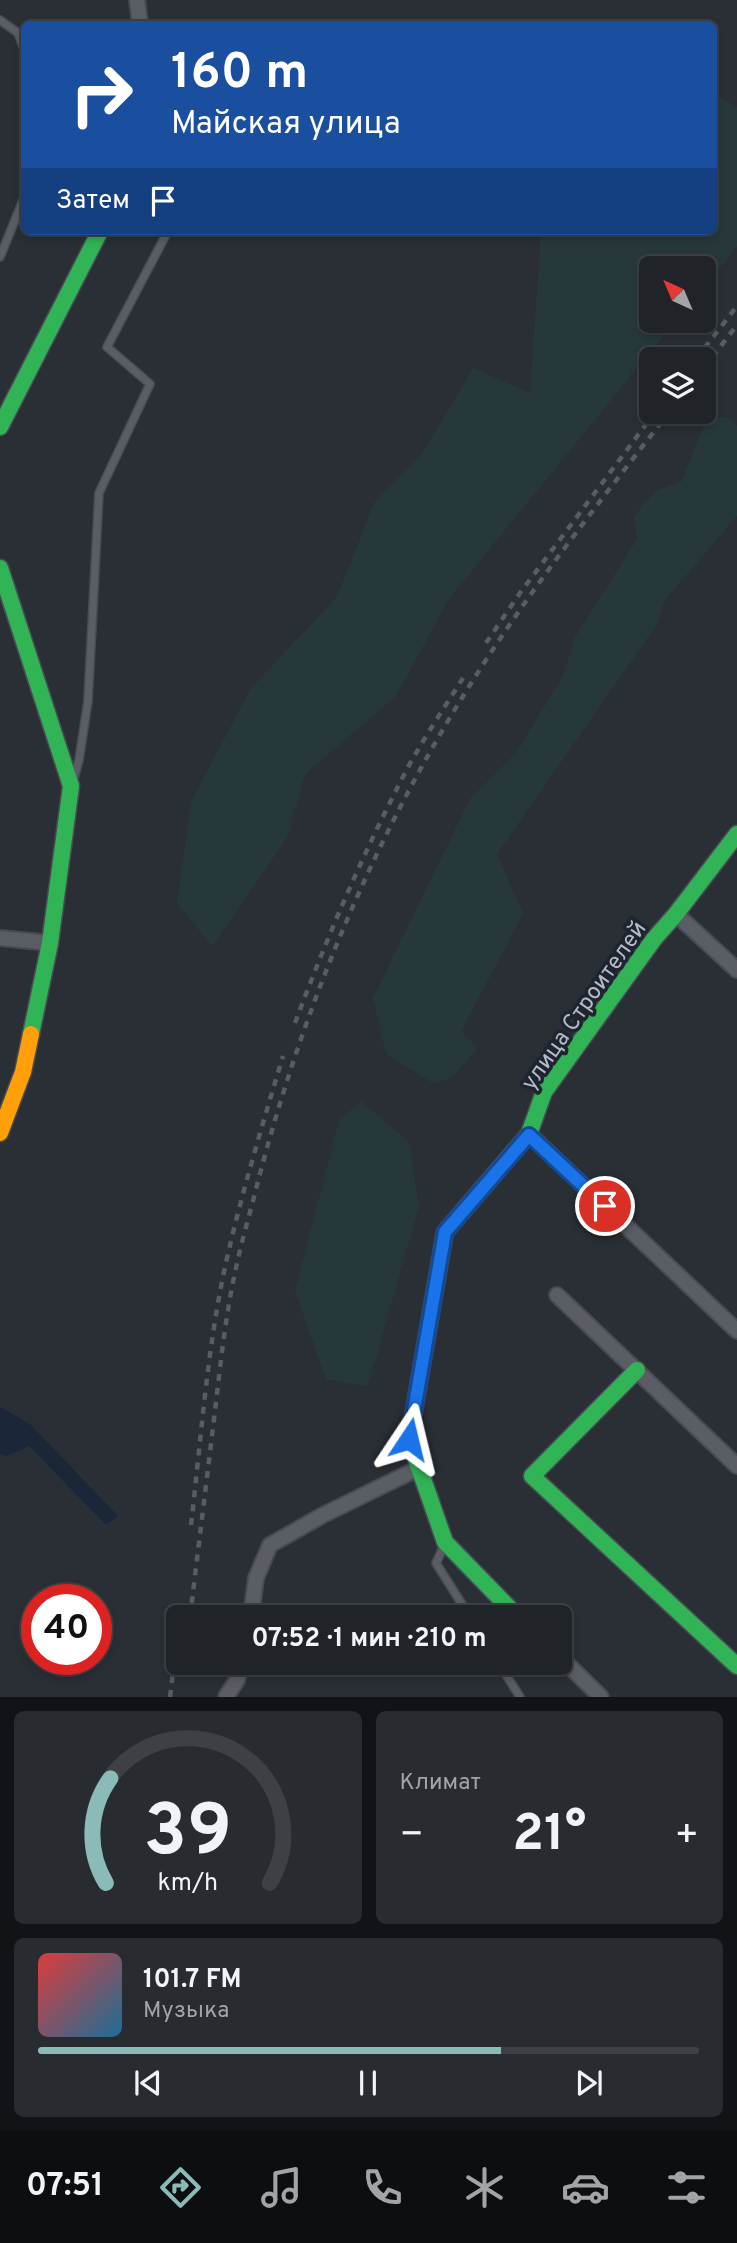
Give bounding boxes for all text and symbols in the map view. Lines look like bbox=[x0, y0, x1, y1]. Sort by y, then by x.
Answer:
text: 160 m bbox=[171, 44, 308, 106]
icon: right bbox=[56, 49, 147, 140]
text: Майская улица bbox=[171, 105, 401, 145]
icon: arrive bbox=[144, 182, 182, 220]
text: Затем bbox=[56, 185, 130, 218]
north arrow bbox=[639, 256, 716, 332]
map controls bbox=[639, 256, 716, 424]
button: layers bbox=[639, 347, 716, 424]
street label: улица Строителей bbox=[516, 916, 654, 1097]
pin bbox=[575, 1176, 635, 1236]
icon: arrive bbox=[586, 1187, 624, 1225]
position arrow bbox=[372, 1402, 446, 1476]
speed limit sign: 40 bbox=[21, 1584, 112, 1675]
text: 07:52 · 1 мин · 210 m bbox=[252, 1623, 486, 1656]
text: Климат bbox=[400, 1769, 481, 1798]
text: 39 bbox=[144, 1790, 232, 1882]
text: 21° bbox=[512, 1803, 586, 1869]
text: − bbox=[400, 1812, 424, 1861]
text: + bbox=[674, 1812, 699, 1861]
text: km/h bbox=[157, 1868, 218, 1900]
text: 101.7 FM bbox=[143, 1964, 242, 1997]
text: Музыка bbox=[143, 1997, 229, 2026]
icon: previous bbox=[129, 2064, 167, 2102]
icon: pause bbox=[349, 2064, 387, 2102]
icon: next bbox=[570, 2064, 608, 2102]
icon: directions bbox=[156, 2163, 205, 2212]
icon: music bbox=[257, 2163, 306, 2212]
icon: phone bbox=[358, 2163, 407, 2212]
icon: climate bbox=[460, 2163, 509, 2212]
icon: car bbox=[561, 2163, 610, 2212]
icon: filters bbox=[662, 2163, 711, 2212]
text: 07:51 bbox=[26, 2167, 104, 2207]

